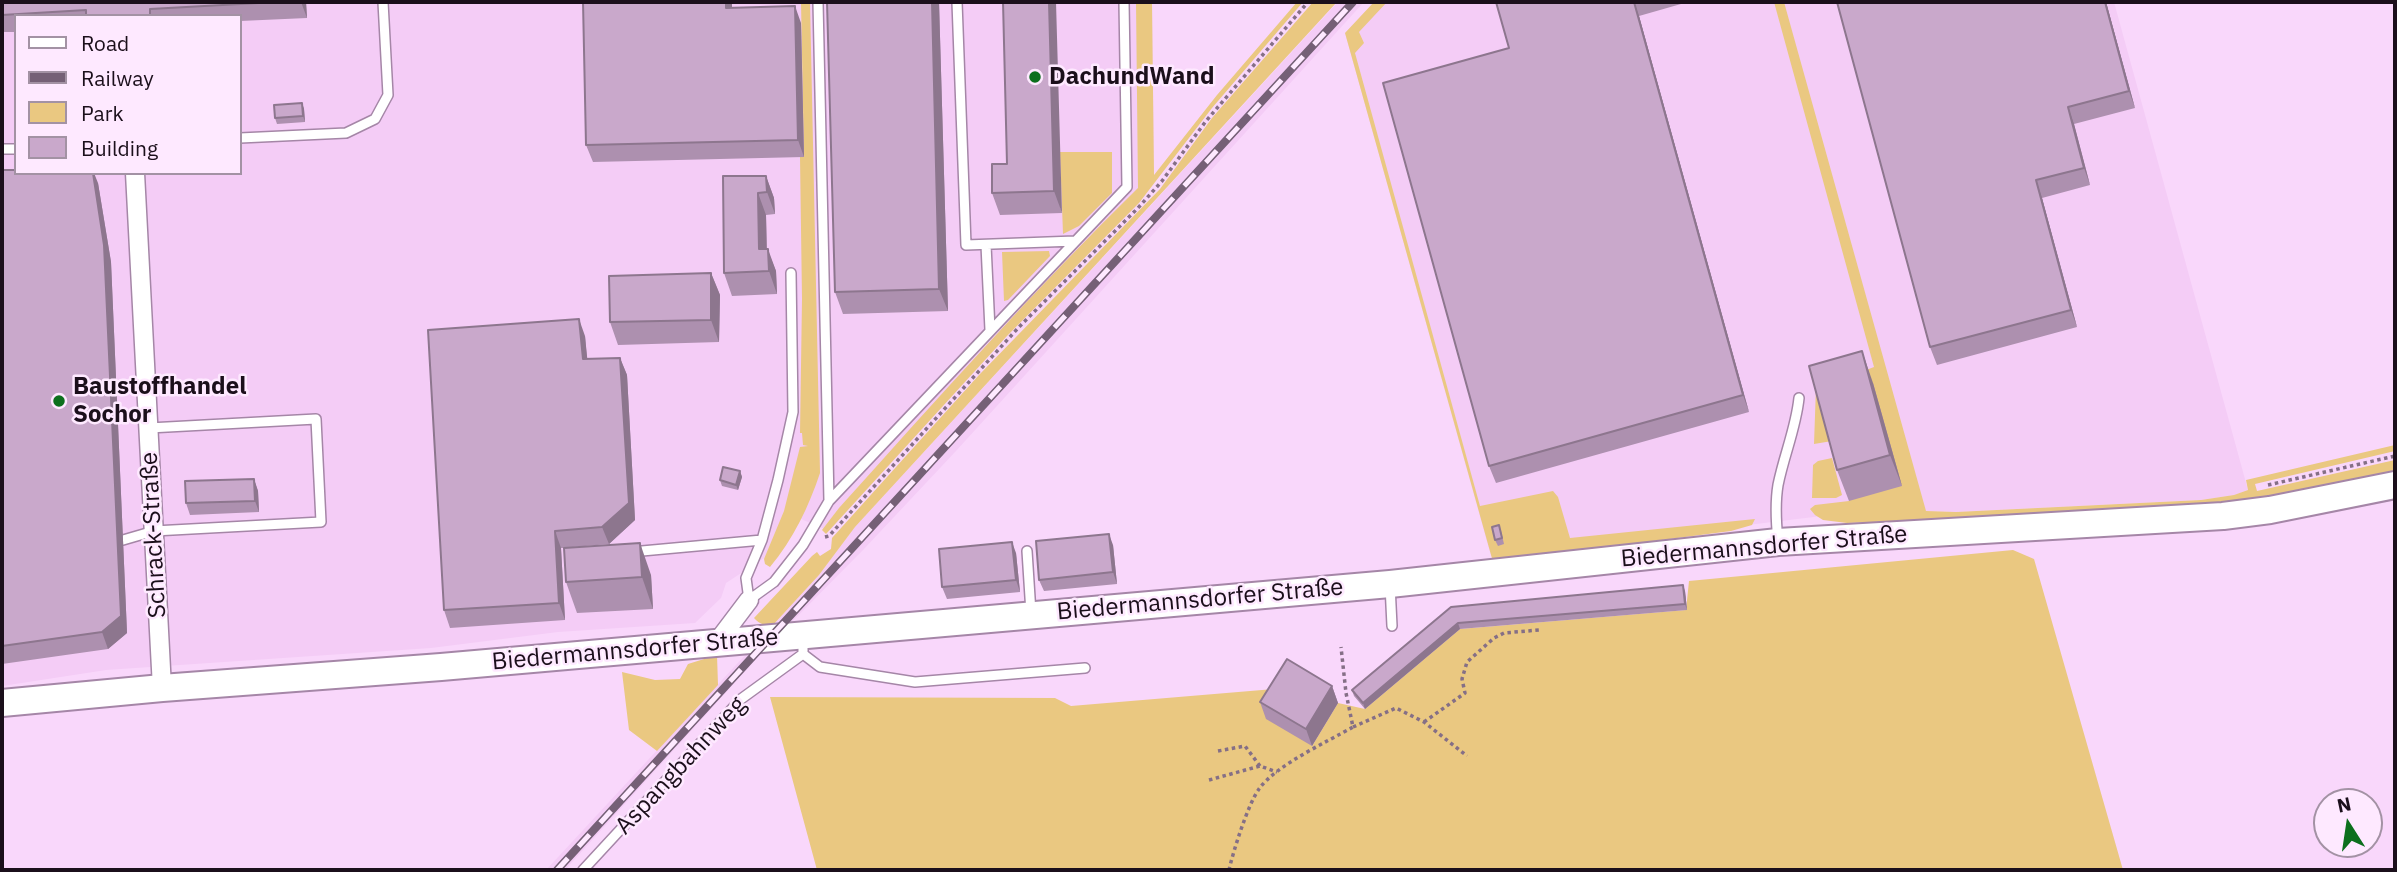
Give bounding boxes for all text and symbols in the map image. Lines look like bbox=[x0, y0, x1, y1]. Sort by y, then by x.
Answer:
legend bbox=[14, 14, 242, 175]
text: Road bbox=[81, 29, 129, 57]
place label: DachundWand bbox=[1049, 63, 1214, 91]
text: Railway bbox=[81, 64, 154, 92]
marker: DachundWand bbox=[1027, 69, 1043, 85]
text: Park bbox=[81, 99, 124, 127]
text: Building bbox=[81, 134, 158, 162]
place label: Baustoffhandel Sochor bbox=[73, 373, 246, 429]
marker: Baustoffhandel Sochor bbox=[51, 393, 67, 409]
street label: Schrack-Straße bbox=[135, 451, 173, 619]
street label: Biedermannsdorfer Straße bbox=[1620, 520, 1908, 574]
street label: Biedermannsdorfer Straße bbox=[1056, 573, 1344, 627]
street label: Biedermannsdorfer Straße bbox=[491, 623, 779, 677]
street label: Aspangbahnweg bbox=[610, 691, 752, 841]
north arrow bbox=[2313, 788, 2383, 858]
text: N bbox=[2335, 791, 2353, 818]

